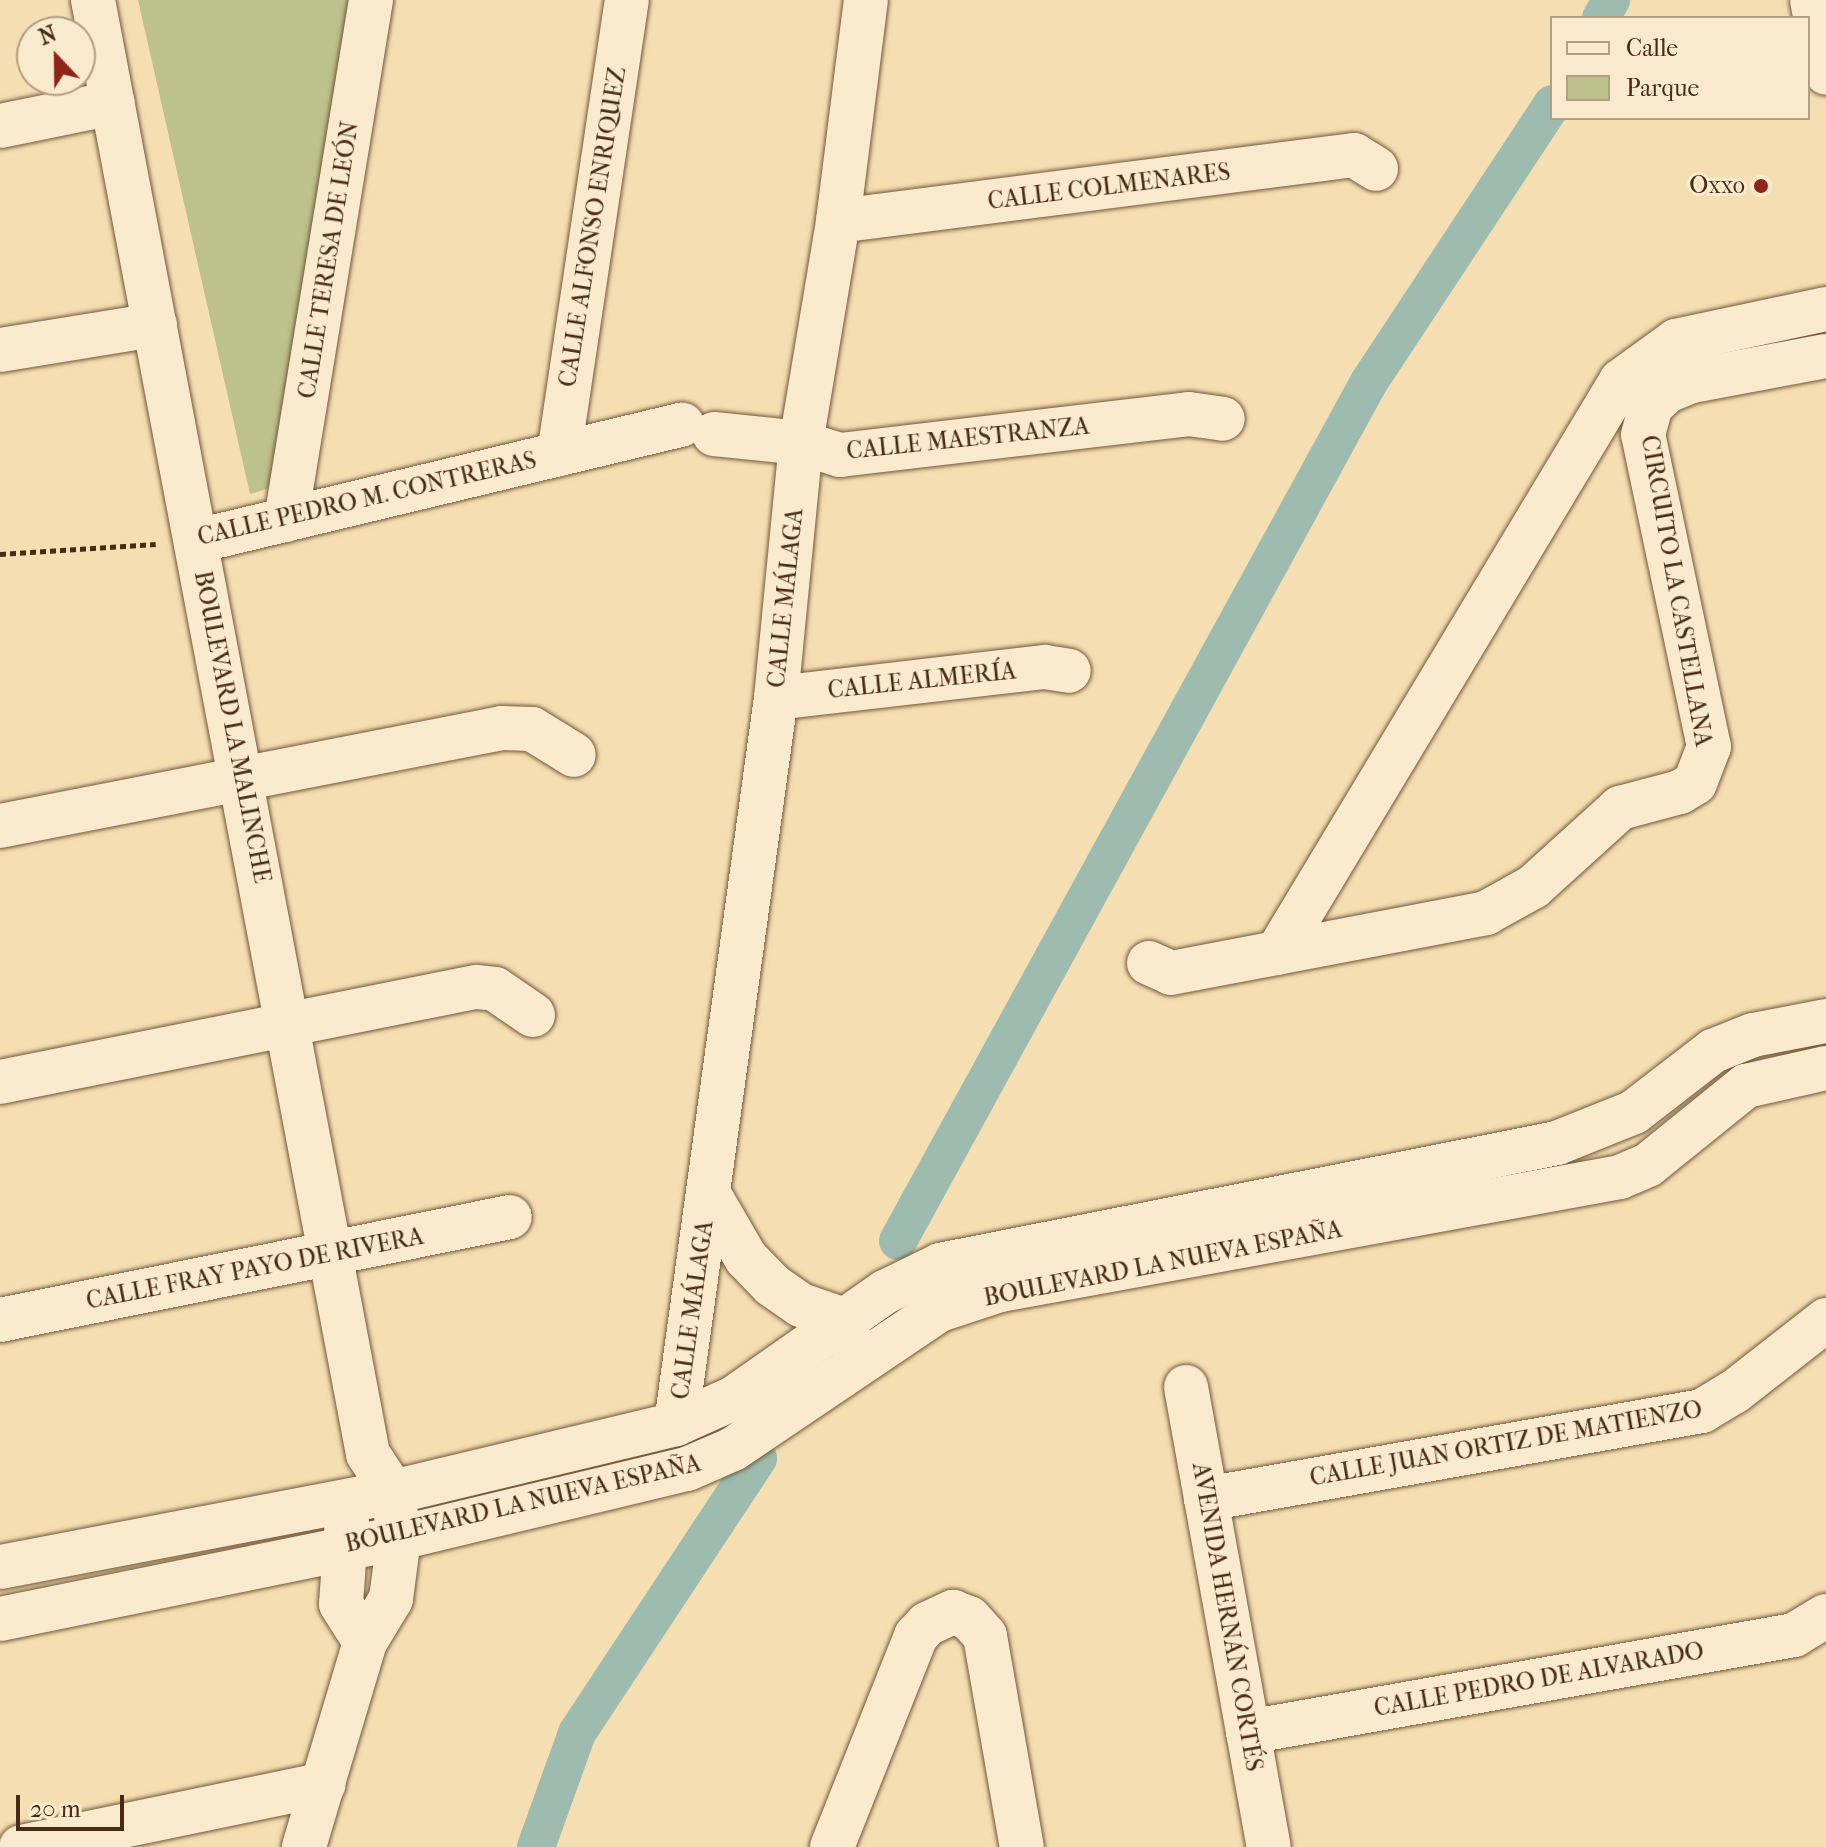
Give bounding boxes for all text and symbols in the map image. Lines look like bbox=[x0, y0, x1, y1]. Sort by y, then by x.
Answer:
north arrow bbox=[16, 16, 96, 96]
legend bbox=[1550, 16, 1810, 120]
text: N bbox=[35, 20, 60, 51]
text: Calle bbox=[1626, 34, 1678, 62]
street label: CALLE ALFONSO ENRIQUEZ bbox=[553, 65, 633, 389]
text: Parque bbox=[1626, 74, 1699, 102]
street label: CALLE TERESA DE LEÓN bbox=[293, 119, 365, 401]
street label: CALLE COLMENARES bbox=[986, 158, 1232, 216]
place label: Oxxo bbox=[1689, 172, 1745, 200]
marker: Oxxo bbox=[1752, 177, 1770, 195]
street label: CALLE MAESTRANZA bbox=[845, 412, 1091, 466]
street label: CIRCUITO LA CASTELLANA bbox=[1634, 433, 1718, 749]
street label: CALLE PEDRO M. CONTRERAS bbox=[195, 446, 539, 552]
street label: CALLE MÁLAGA bbox=[762, 507, 810, 689]
street label: BOULEVARD LA MALINCHE bbox=[188, 568, 276, 886]
street label: CALLE ALMERÍA bbox=[826, 657, 1018, 705]
street label: BOULEVARD LA NUEVA ESPAÑA bbox=[981, 1215, 1345, 1313]
street label: CALLE MÁLAGA bbox=[666, 1219, 720, 1401]
street label: CALLE FRAY PAYO DE RIVERA bbox=[84, 1222, 426, 1316]
street label: CALLE JUAN ORTIZ DE MATIENZO bbox=[1308, 1395, 1704, 1493]
street label: BOULEVARD LA NUEVA ESPAÑA bbox=[342, 1449, 704, 1559]
street label: AVENIDA HERNÁN CORTÉS bbox=[1186, 1460, 1268, 1774]
street label: CALLE PEDRO DE ALVARADO bbox=[1372, 1637, 1706, 1723]
scale bar bbox=[20, 1779, 128, 1829]
text: 20 m bbox=[30, 1795, 81, 1823]

